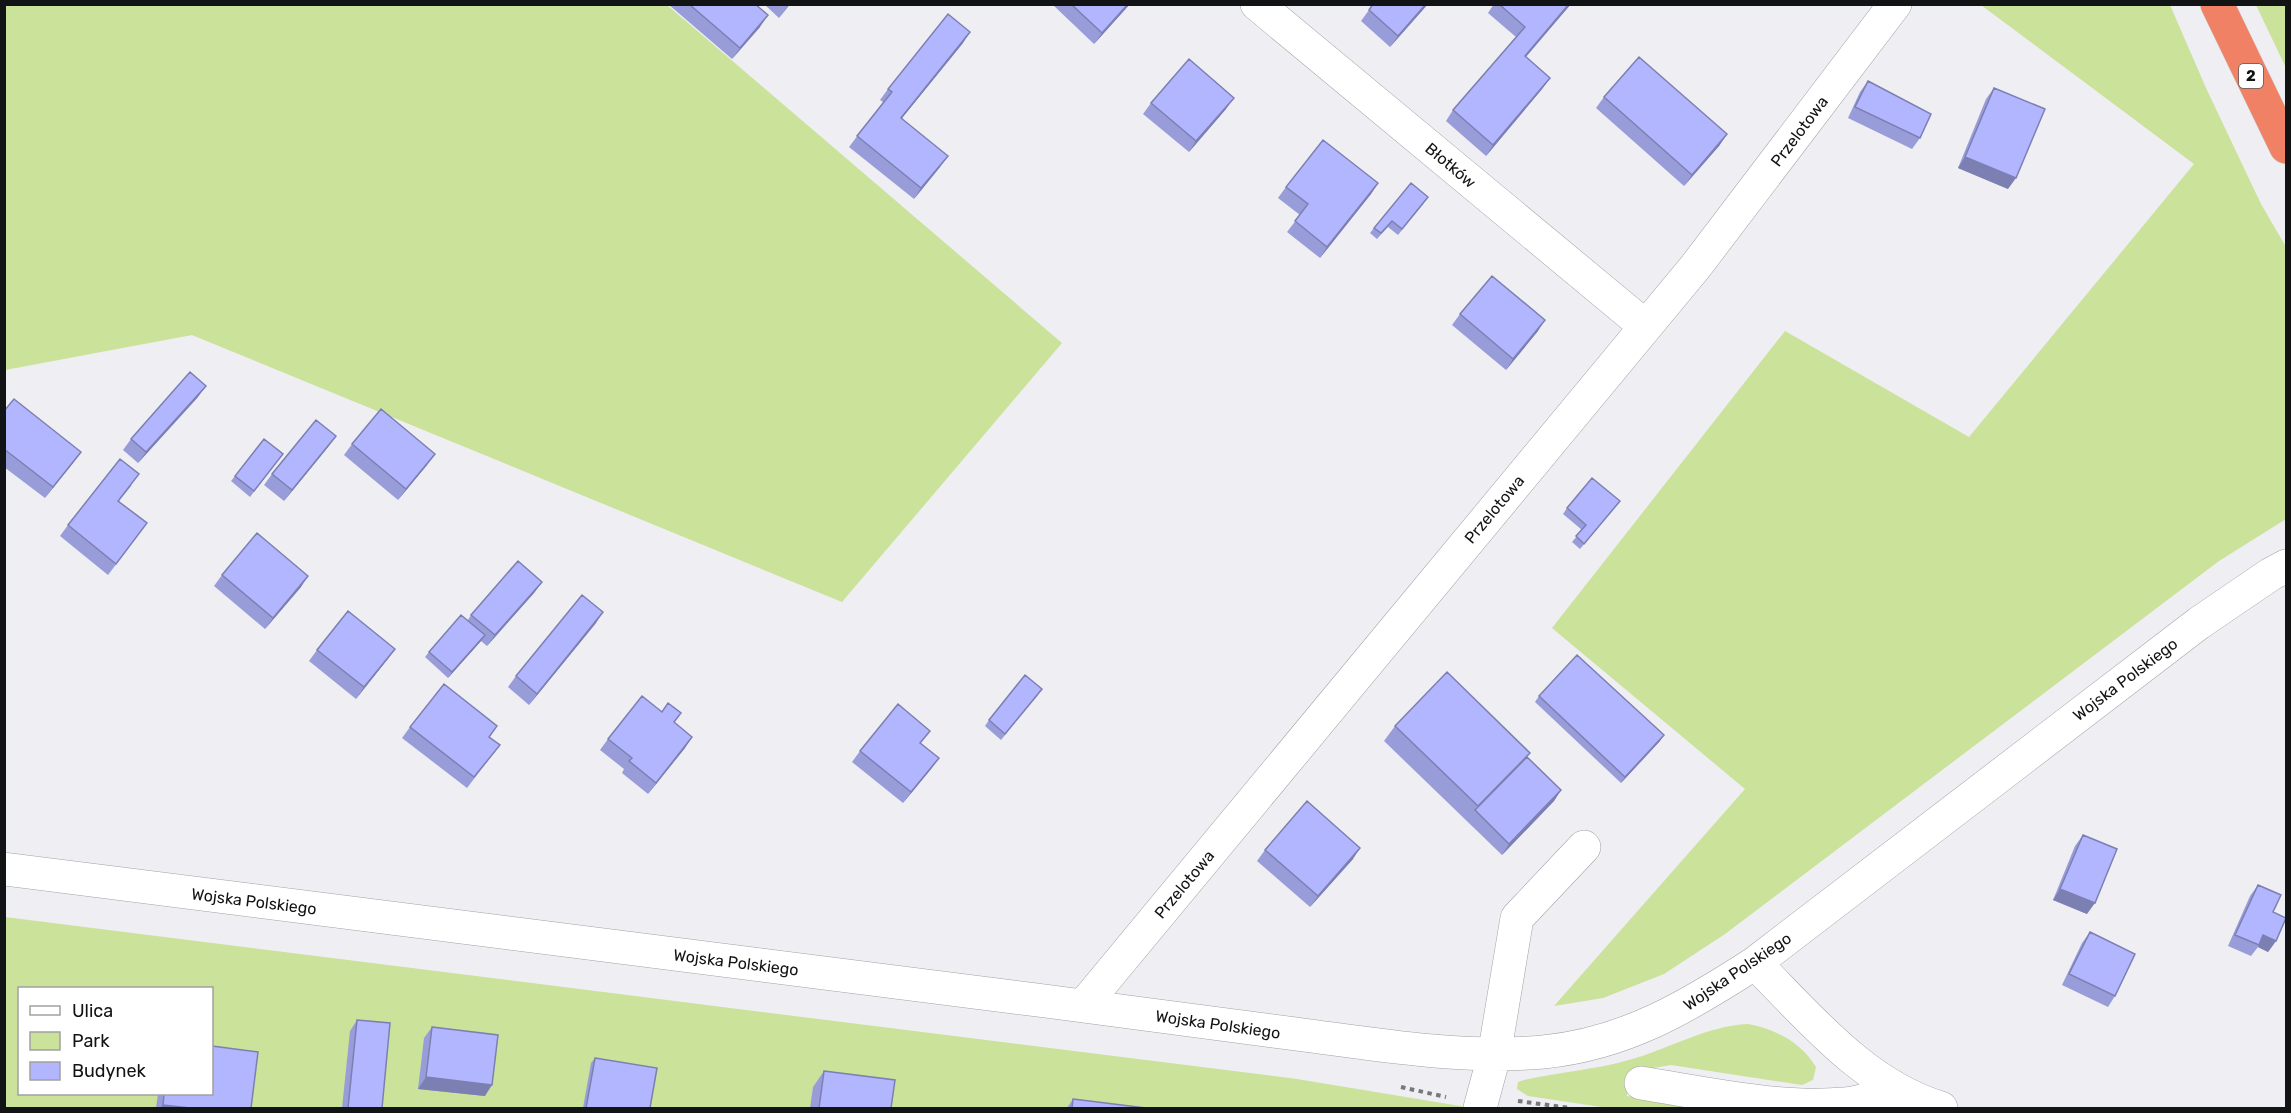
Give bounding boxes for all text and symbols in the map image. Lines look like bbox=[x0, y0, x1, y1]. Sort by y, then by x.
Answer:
road number: 2 bbox=[2239, 64, 2263, 88]
street label: Przelotowa bbox=[1767, 92, 1832, 170]
street label: Błotków bbox=[1422, 139, 1480, 192]
street label: Przelotowa bbox=[1460, 471, 1528, 547]
street label: Wojska Polskiego bbox=[2069, 634, 2181, 725]
street label: Przelotowa bbox=[1150, 846, 1218, 922]
street label: Wojska Polskiego bbox=[190, 884, 318, 919]
street label: Wojska Polskiego bbox=[1680, 928, 1795, 1015]
street label: Wojska Polskiego bbox=[672, 945, 800, 980]
legend bbox=[18, 987, 213, 1095]
text: Ulica bbox=[72, 1000, 113, 1022]
street label: Wojska Polskiego bbox=[1154, 1006, 1282, 1043]
text: Park bbox=[72, 1030, 110, 1052]
text: Budynek bbox=[72, 1060, 146, 1082]

